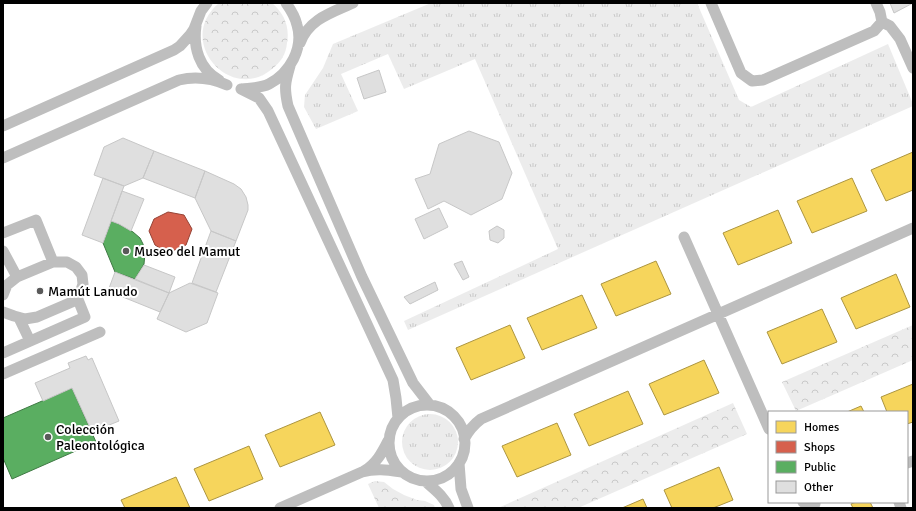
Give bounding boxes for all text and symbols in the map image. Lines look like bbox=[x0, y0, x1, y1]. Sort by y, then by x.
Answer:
place label: Museo del Mamut bbox=[134, 243, 240, 260]
marker: Museo del Mamut bbox=[121, 246, 131, 256]
place label: Mamút Lanudo bbox=[48, 283, 137, 300]
marker: Mamút Lanudo bbox=[35, 286, 45, 296]
legend bbox=[768, 411, 908, 503]
text: Homes bbox=[804, 420, 839, 435]
place label: Colección Paleontológica bbox=[56, 421, 145, 454]
marker: Colección Paleontológica bbox=[43, 432, 53, 442]
text: Shops bbox=[804, 440, 835, 455]
text: Public bbox=[804, 460, 836, 475]
text: Other bbox=[804, 480, 834, 495]

